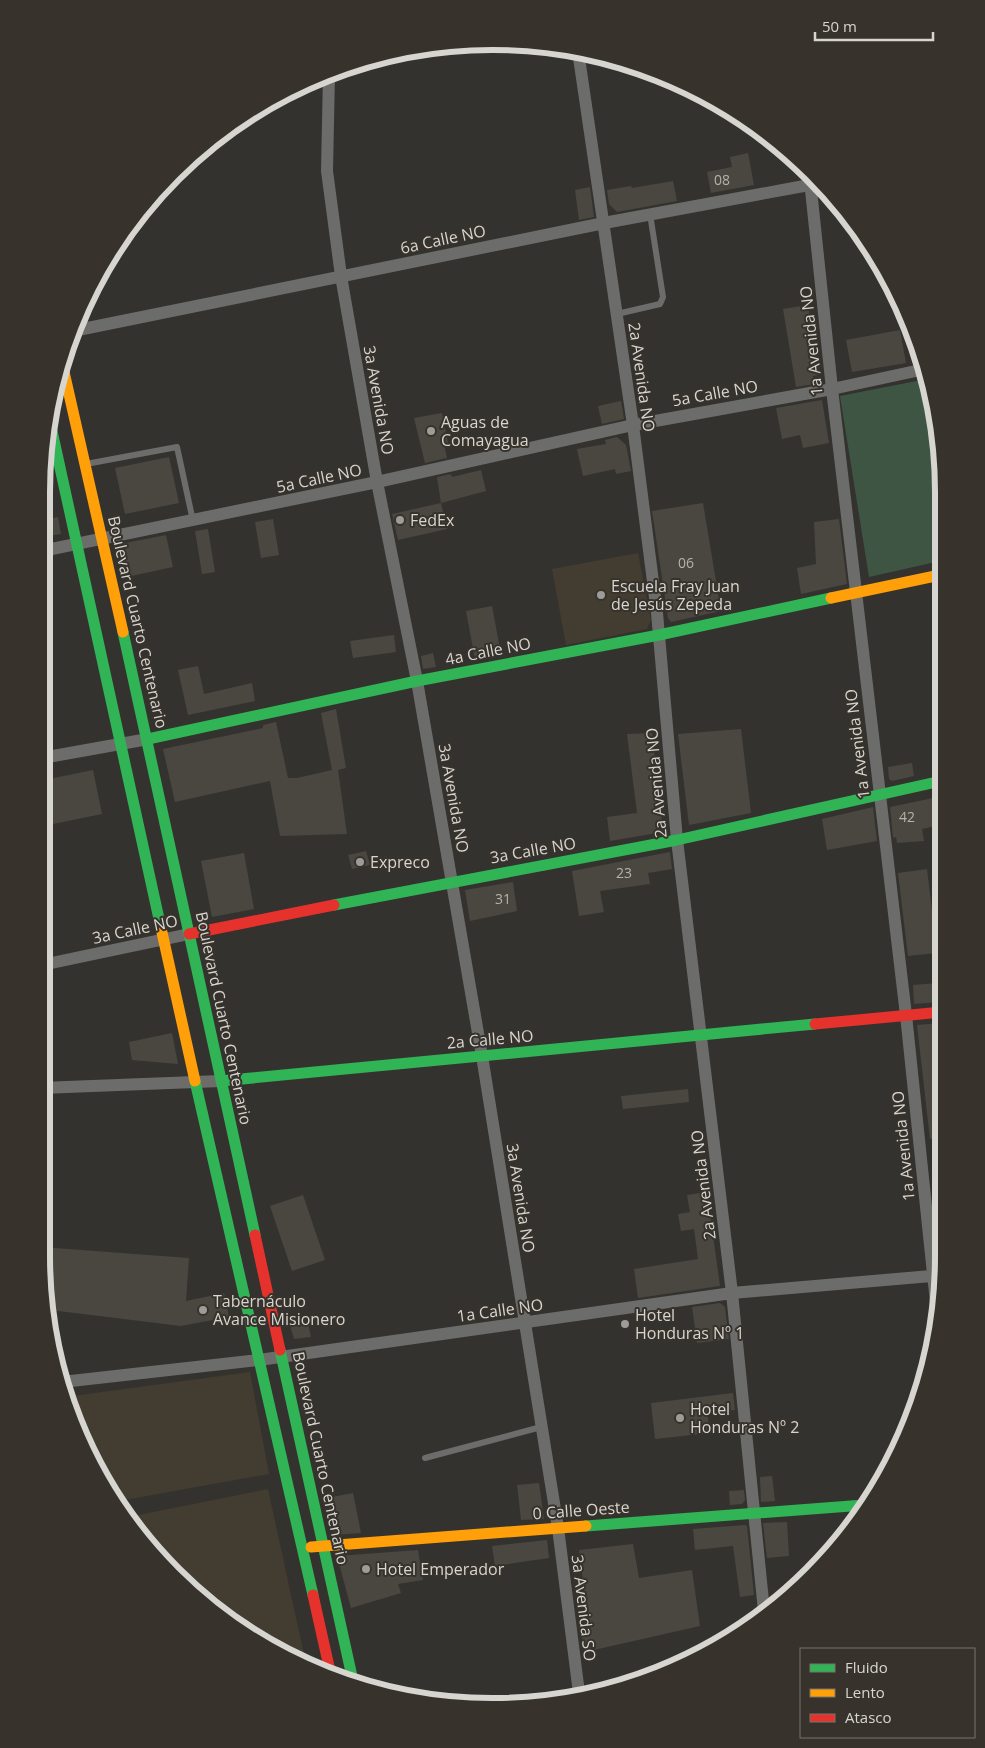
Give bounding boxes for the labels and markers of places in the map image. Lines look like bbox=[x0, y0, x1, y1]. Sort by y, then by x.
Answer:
place label: Aguas de Comayagua bbox=[441, 411, 529, 451]
marker: Aguas de Comayagua bbox=[425, 425, 437, 437]
place label: FedEx bbox=[410, 509, 455, 531]
marker: FedEx bbox=[394, 514, 406, 526]
place label: Escuela Fray Juan de Jesús Zepeda bbox=[611, 575, 740, 615]
marker: Escuela Fray Juan de Jesús Zepeda bbox=[595, 589, 607, 601]
place label: Expreco bbox=[370, 851, 430, 873]
marker: Expreco bbox=[354, 856, 366, 868]
place label: Tabernáculo Avance Misionero bbox=[213, 1290, 345, 1330]
marker: Tabernáculo Avance Misionero bbox=[197, 1304, 209, 1316]
place label: Hotel Honduras Nº 1 bbox=[635, 1304, 744, 1344]
marker: Hotel Honduras Nº 1 bbox=[619, 1318, 631, 1330]
place label: Hotel Honduras Nº 2 bbox=[690, 1398, 799, 1438]
marker: Hotel Honduras Nº 2 bbox=[674, 1412, 686, 1424]
place label: Hotel Emperador bbox=[376, 1558, 505, 1580]
marker: Hotel Emperador bbox=[360, 1563, 372, 1575]

